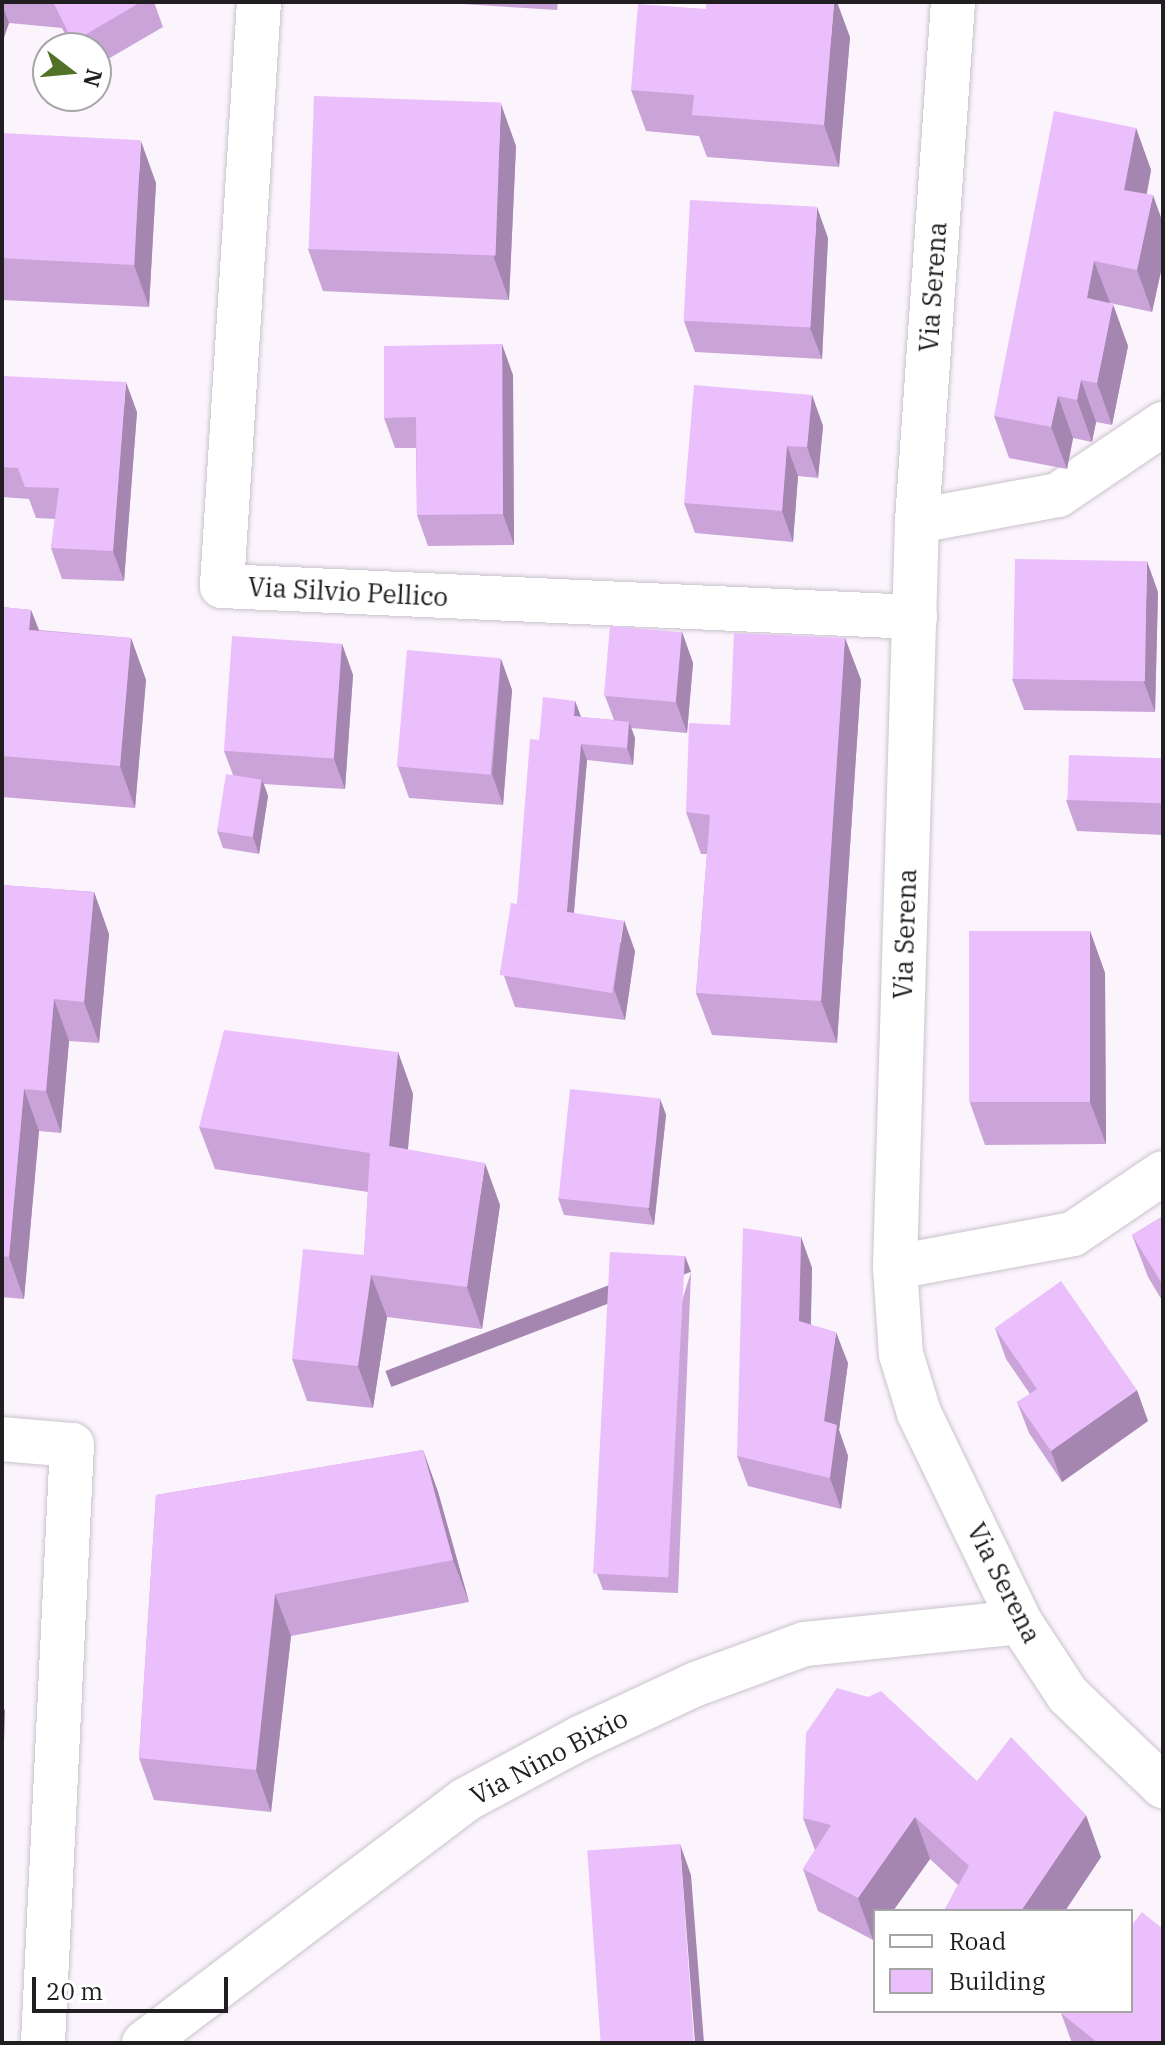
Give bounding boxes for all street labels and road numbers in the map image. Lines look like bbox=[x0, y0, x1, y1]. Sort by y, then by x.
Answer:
street label: Via Serena bbox=[913, 221, 953, 353]
street label: Via Silvio Pellico bbox=[247, 571, 449, 613]
street label: Via Serena bbox=[887, 868, 923, 1000]
street label: Via Serena bbox=[960, 1518, 1048, 1648]
street label: Via Nino Bixio bbox=[465, 1702, 633, 1812]

